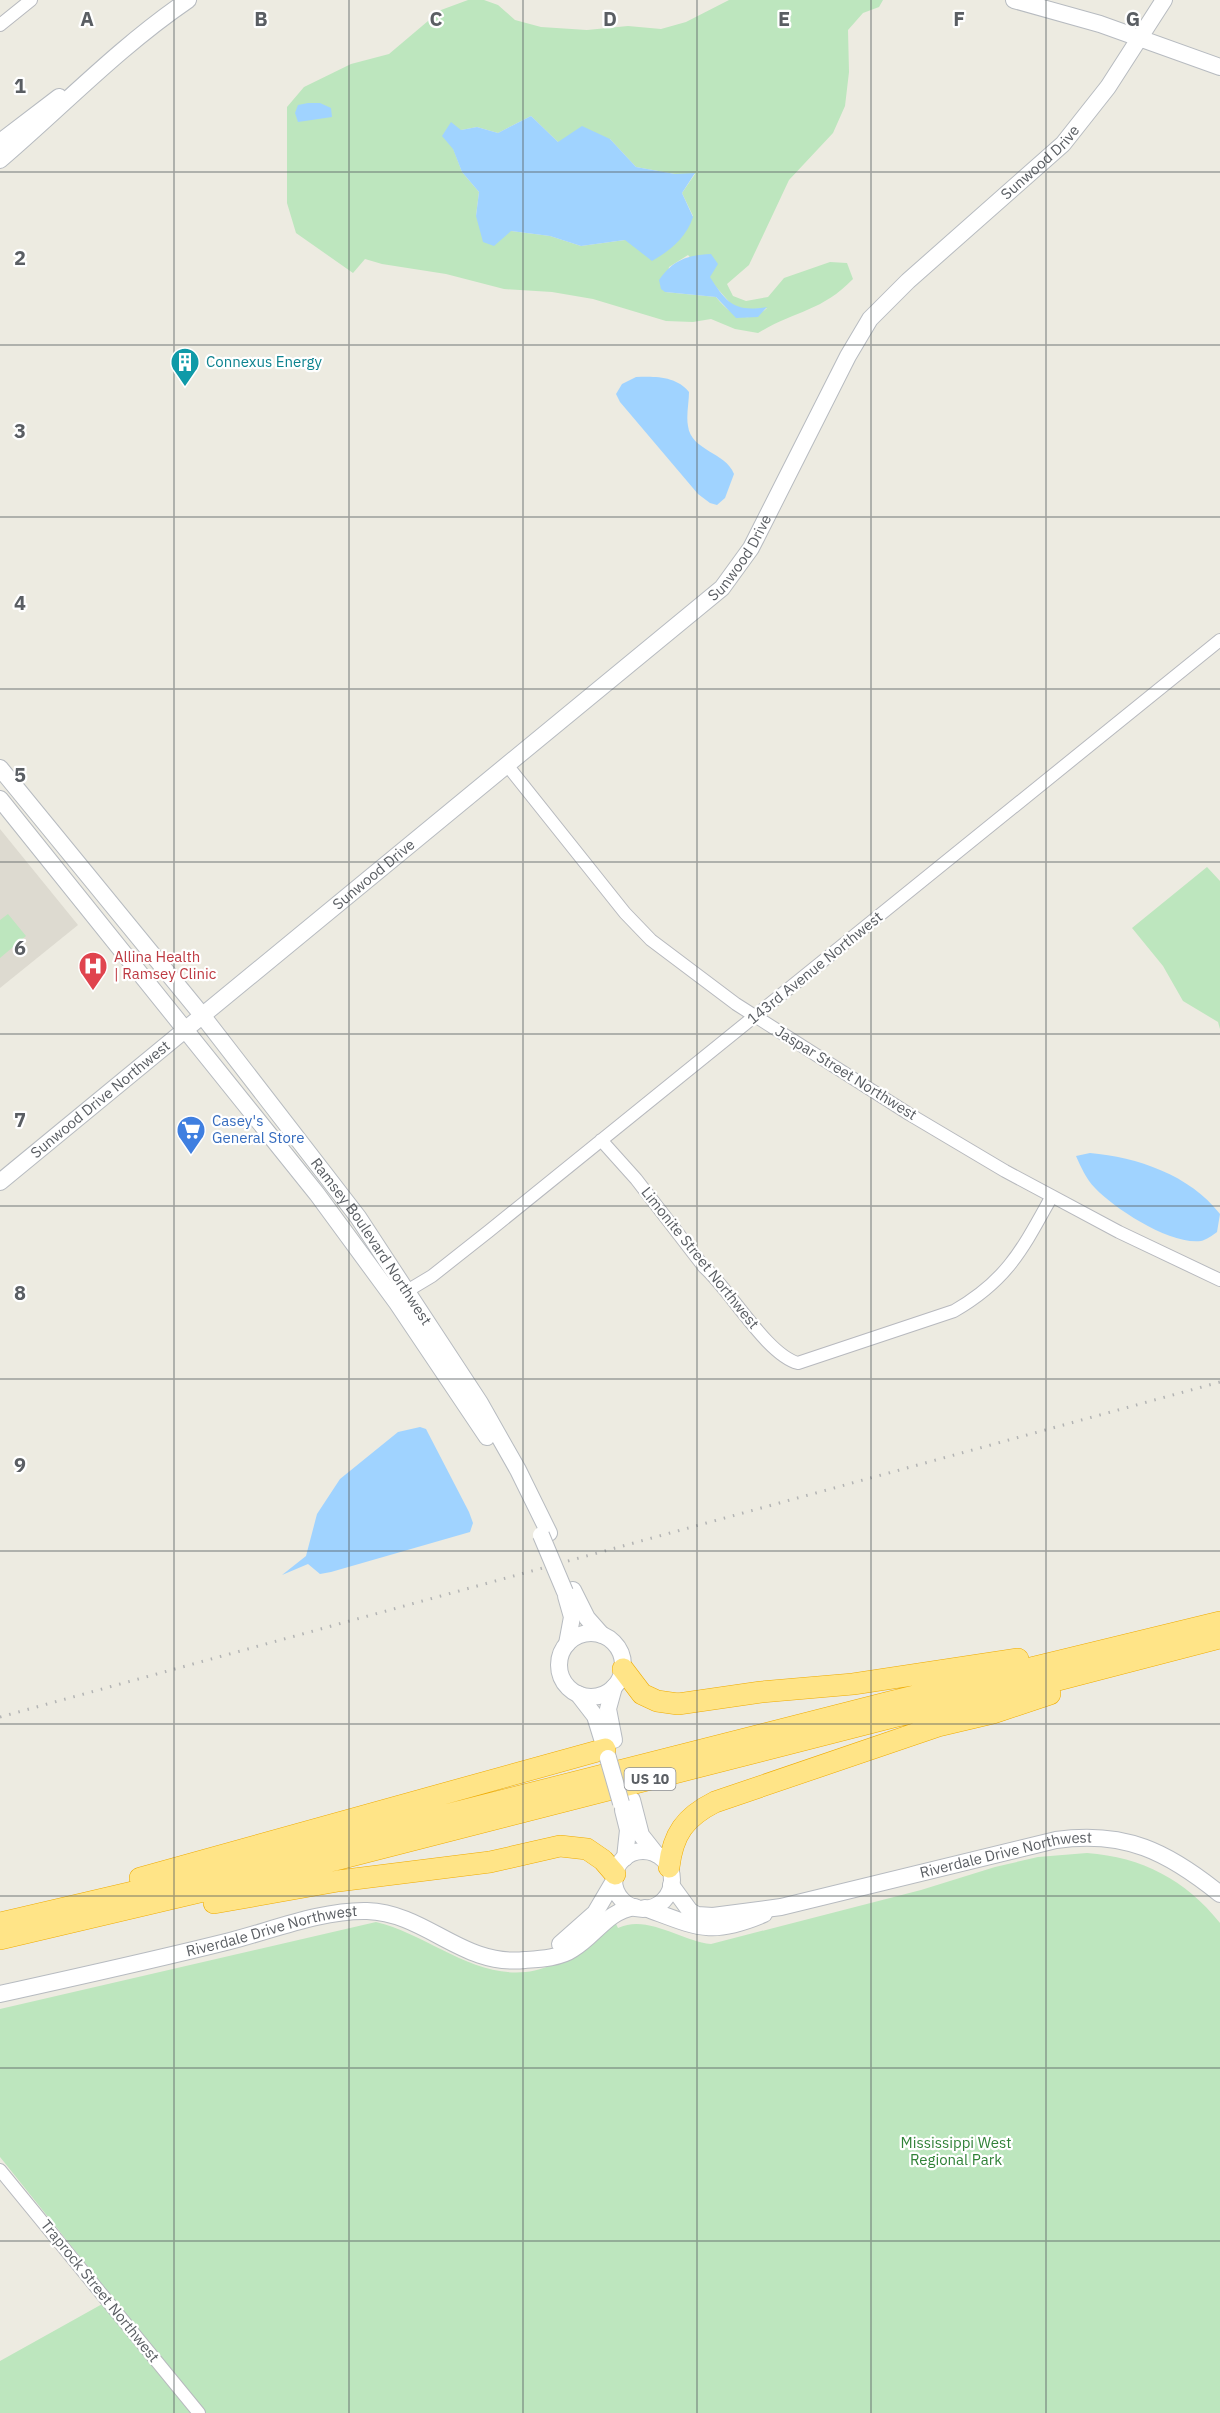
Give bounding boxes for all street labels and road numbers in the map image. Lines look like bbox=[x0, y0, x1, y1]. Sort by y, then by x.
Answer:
street label: Sunwood Drive bbox=[997, 121, 1083, 204]
street label: Sunwood Drive bbox=[704, 511, 775, 605]
street label: Sunwood Drive bbox=[328, 835, 419, 914]
street label: 143rd Avenue Northwest bbox=[743, 907, 886, 1028]
street label: Jaspar Street Northwest bbox=[772, 1021, 921, 1124]
street label: Sunwood Drive Northwest bbox=[26, 1036, 174, 1162]
street label: Ramsey Boulevard Northwest bbox=[307, 1154, 436, 1328]
street label: Limonite Street Northwest bbox=[637, 1183, 764, 1332]
road number: US 10 bbox=[624, 1768, 676, 1790]
street label: Riverdale Drive Northwest bbox=[918, 1828, 1092, 1882]
street label: Riverdale Drive Northwest bbox=[184, 1901, 358, 1960]
street label: Traprock Street Northwest bbox=[37, 2216, 164, 2366]

